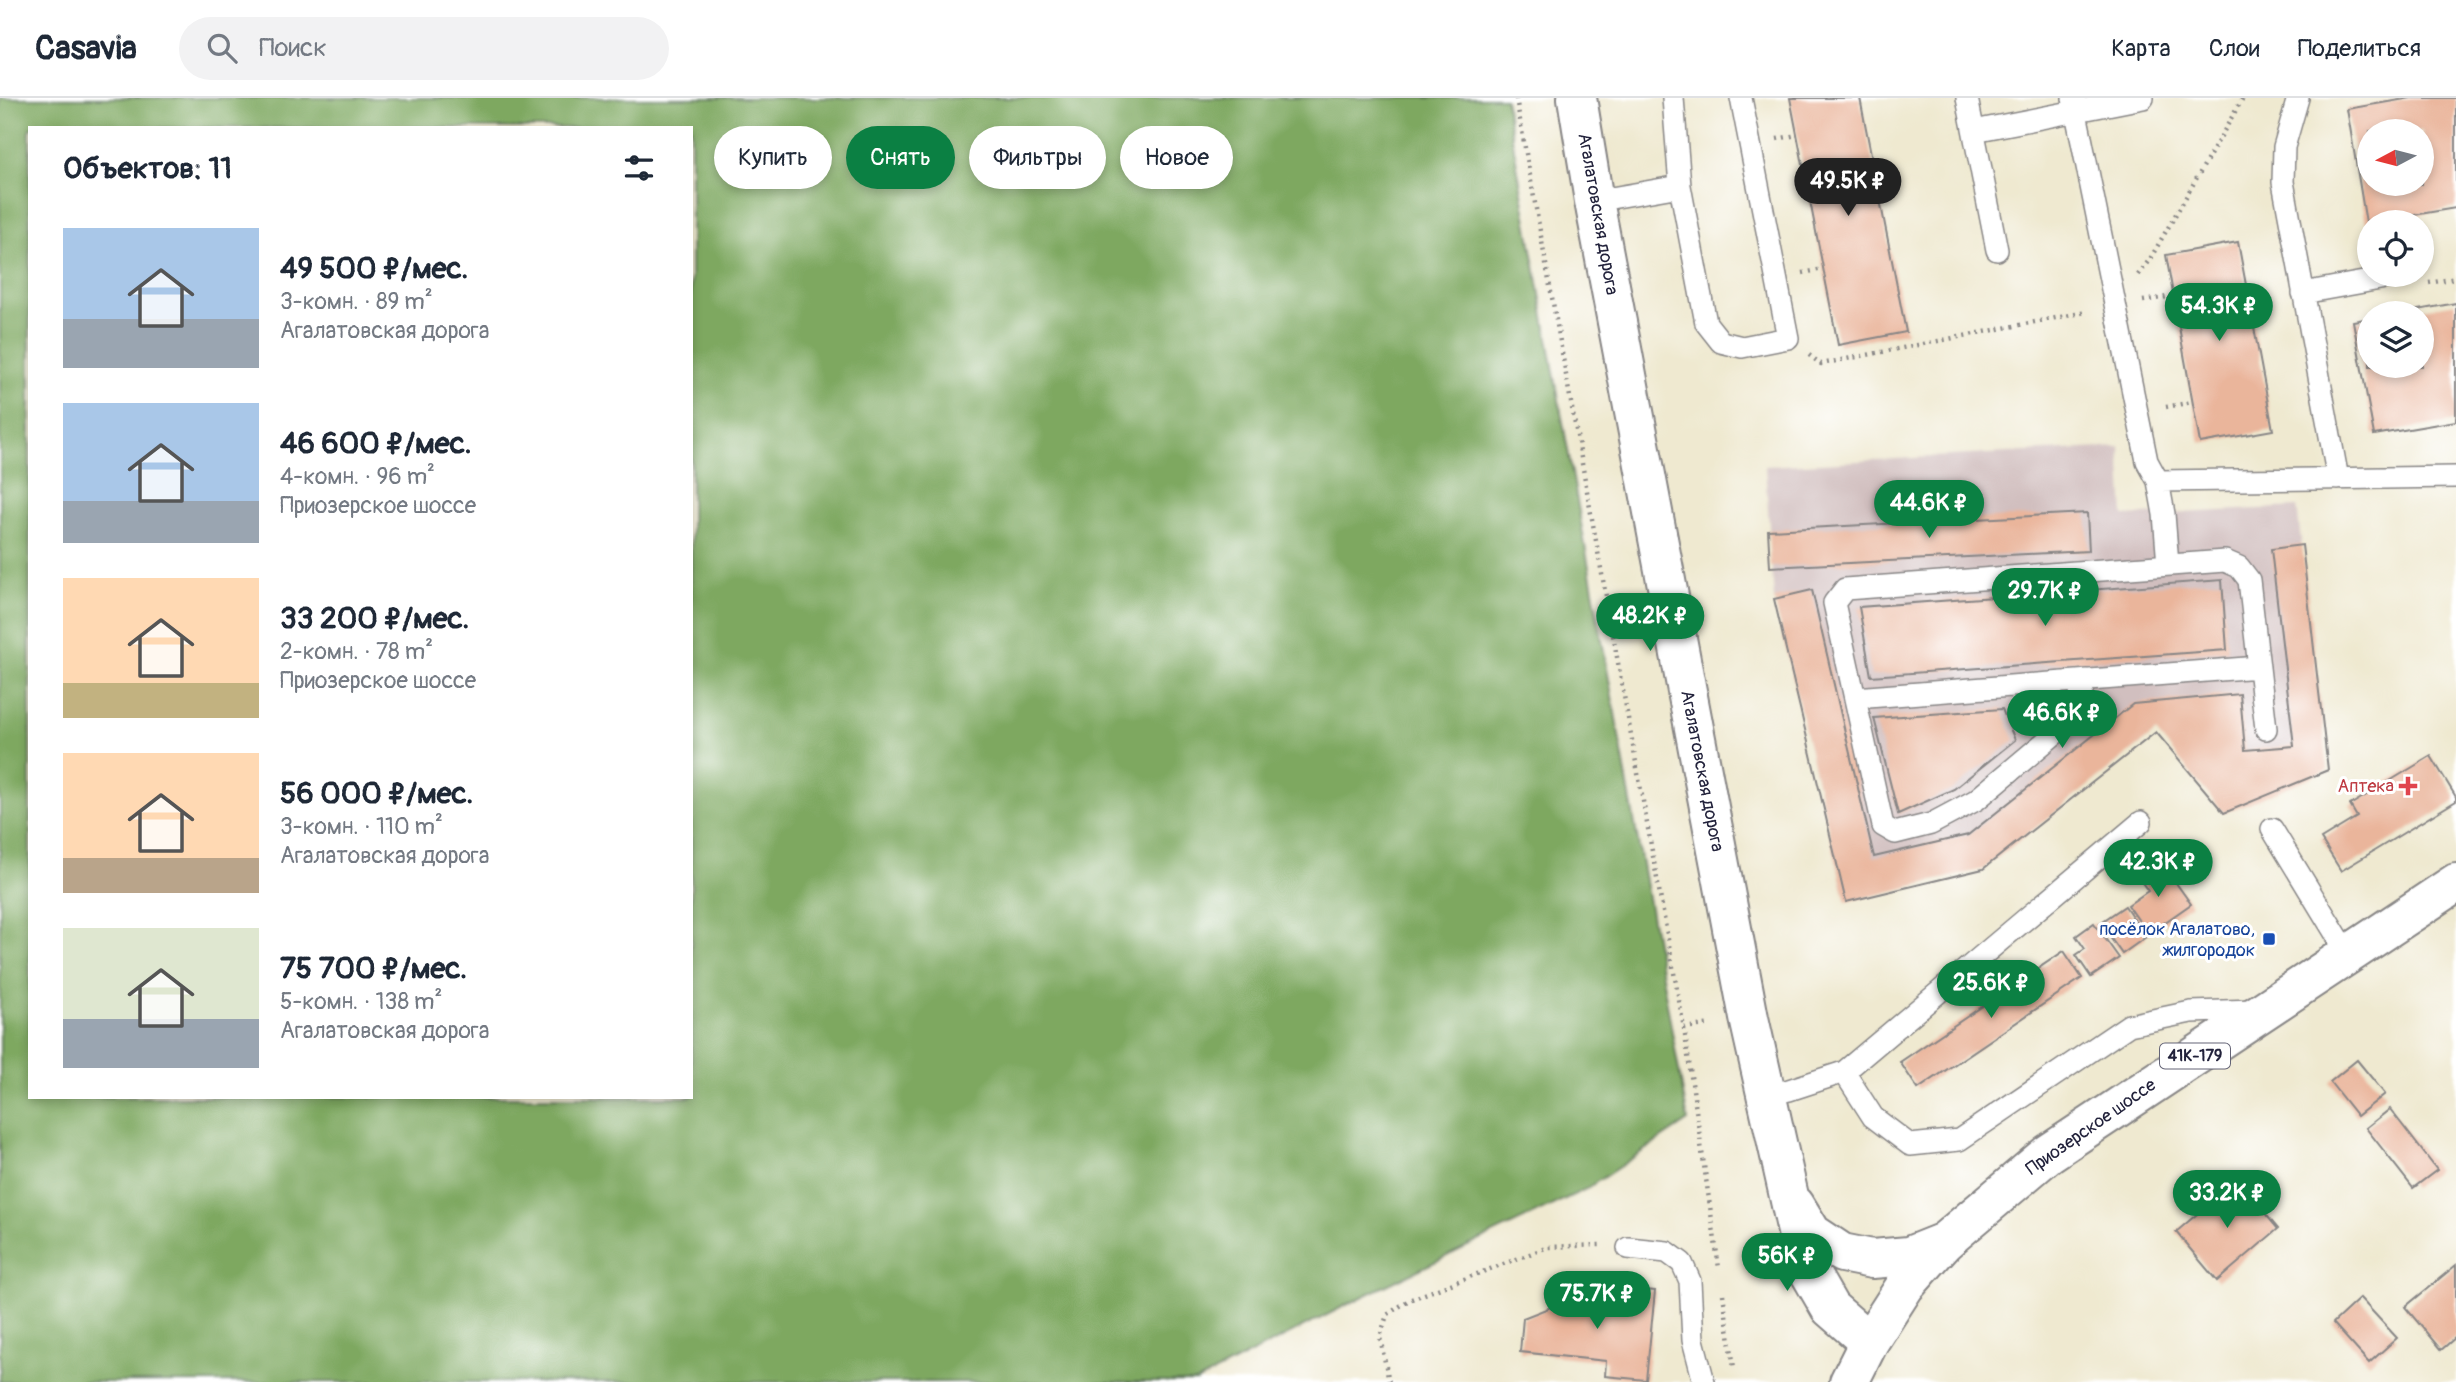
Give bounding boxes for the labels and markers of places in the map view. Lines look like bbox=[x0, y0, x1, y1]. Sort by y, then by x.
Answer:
pin: 49.5K ₽ bbox=[1783, 158, 1913, 218]
pin: 54.3K ₽ bbox=[2154, 284, 2284, 343]
pin: 44.6K ₽ bbox=[1864, 480, 1994, 540]
pin: 29.7K ₽ bbox=[1980, 568, 2110, 628]
pin: 48.2K ₽ bbox=[1585, 594, 1715, 653]
pin: 46.6K ₽ bbox=[1997, 690, 2127, 750]
place label: Аптека bbox=[2338, 775, 2394, 798]
marker: Аптека bbox=[2400, 778, 2416, 794]
pin: 42.3K ₽ bbox=[2093, 840, 2223, 899]
place label: посёлок Агалатово, жилгородок bbox=[2099, 918, 2255, 962]
marker: посёлок Агалатово, жилгородок bbox=[2261, 931, 2277, 947]
pin: 25.6K ₽ bbox=[1926, 960, 2056, 1020]
pin: 33.2K ₽ bbox=[2162, 1170, 2292, 1230]
pin: 56K ₽ bbox=[1738, 1234, 1836, 1293]
pin: 75.7K ₽ bbox=[1532, 1272, 1662, 1331]

